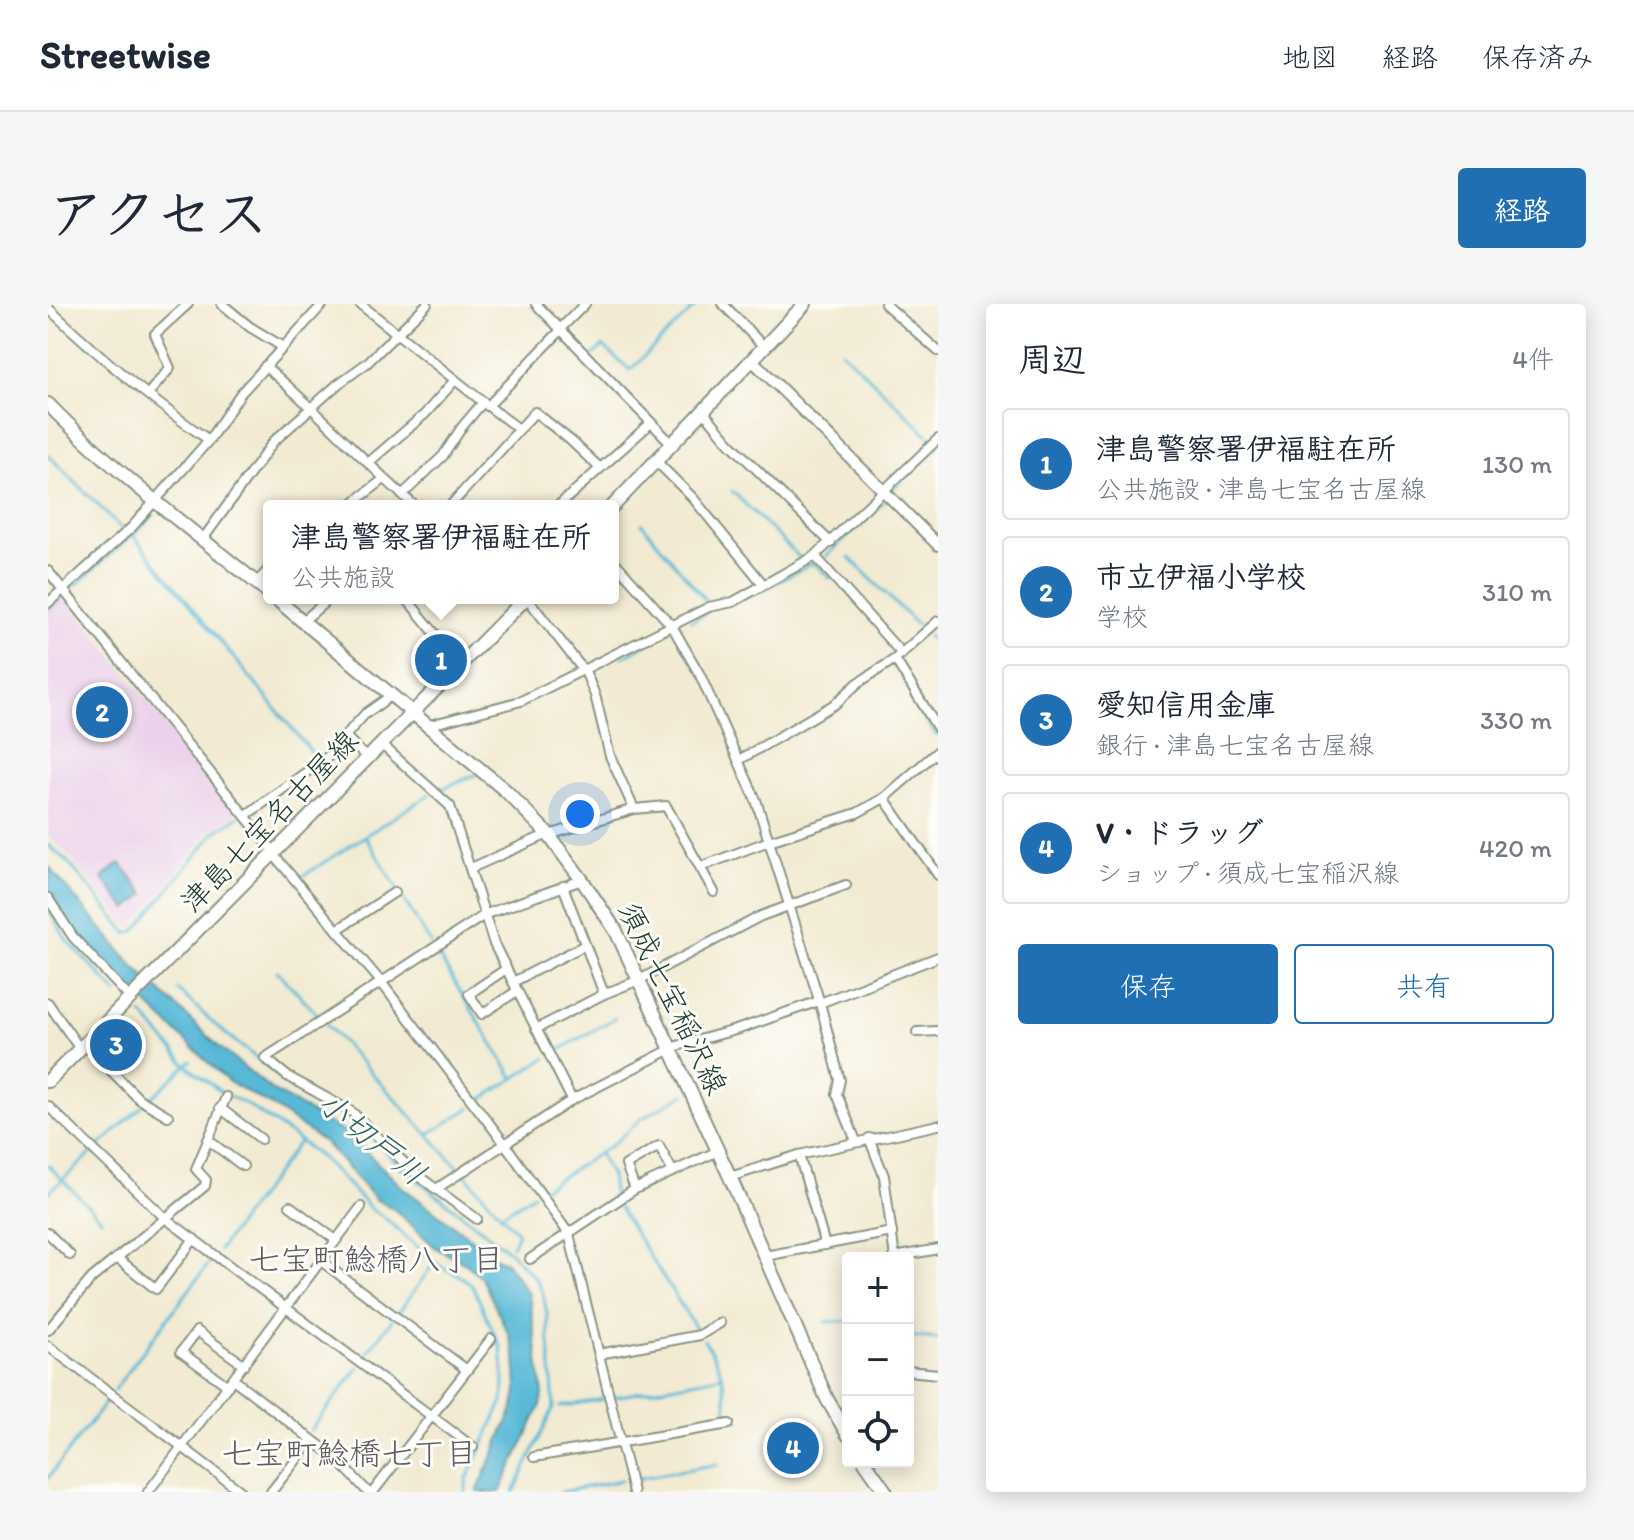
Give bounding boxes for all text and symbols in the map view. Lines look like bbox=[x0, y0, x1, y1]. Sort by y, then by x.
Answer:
text: Streetwise bbox=[40, 32, 211, 78]
text: 地図 bbox=[1282, 40, 1338, 74]
text: 経路 bbox=[1382, 40, 1438, 74]
text: 保存済み bbox=[1482, 40, 1594, 74]
button: 経路 bbox=[1458, 168, 1586, 248]
text: アクセス bbox=[48, 180, 269, 247]
text: 周辺 bbox=[1018, 339, 1086, 380]
text: 4件 bbox=[1512, 343, 1554, 375]
text: 津島警察署伊福駐在所 bbox=[1096, 430, 1396, 467]
text: 1 bbox=[1040, 448, 1052, 480]
text: 130 m bbox=[1482, 448, 1552, 480]
text: 公共施設 · 津島七宝名古屋線 bbox=[1096, 473, 1426, 505]
popup bbox=[263, 500, 619, 604]
text: 津島警察署伊福駐在所 bbox=[291, 518, 591, 555]
text: 市立伊福小学校 bbox=[1096, 558, 1306, 595]
text: 公共施設 bbox=[291, 561, 395, 593]
text: 2 bbox=[1039, 576, 1053, 608]
text: 310 m bbox=[1482, 576, 1552, 608]
text: 学校 bbox=[1096, 601, 1148, 633]
pin: 1 bbox=[415, 630, 467, 690]
pin: 2 bbox=[76, 682, 128, 742]
text: 愛知信用金庫 bbox=[1096, 686, 1276, 723]
text: 3 bbox=[1039, 704, 1053, 736]
text: 330 m bbox=[1480, 704, 1552, 736]
street label: 津島七宝名古屋線 bbox=[172, 722, 366, 920]
text: 銀行 · 津島七宝名古屋線 bbox=[1096, 729, 1374, 761]
your location bbox=[560, 794, 600, 834]
text: V・ドラッグ bbox=[1096, 814, 1264, 851]
text: 4 bbox=[1038, 832, 1054, 864]
text: 420 m bbox=[1479, 832, 1552, 864]
text: ショップ · 須成七宝稲沢線 bbox=[1096, 857, 1399, 889]
street label: 須成七宝稲沢線 bbox=[610, 896, 736, 1100]
button: 保存 bbox=[1018, 944, 1278, 1024]
button: 共有 bbox=[1294, 944, 1554, 1024]
pin: 3 bbox=[90, 1015, 142, 1075]
water label: 小切戸川 bbox=[310, 1083, 434, 1193]
district label: 七宝町鯰橋八丁目 bbox=[248, 1240, 504, 1278]
map controls bbox=[842, 1252, 914, 1468]
button: + bbox=[842, 1252, 914, 1324]
button: − bbox=[842, 1324, 914, 1396]
button: locate bbox=[842, 1396, 914, 1468]
pin: 4 bbox=[767, 1418, 819, 1478]
district label: 七宝町鯰橋七丁目 bbox=[221, 1434, 477, 1472]

